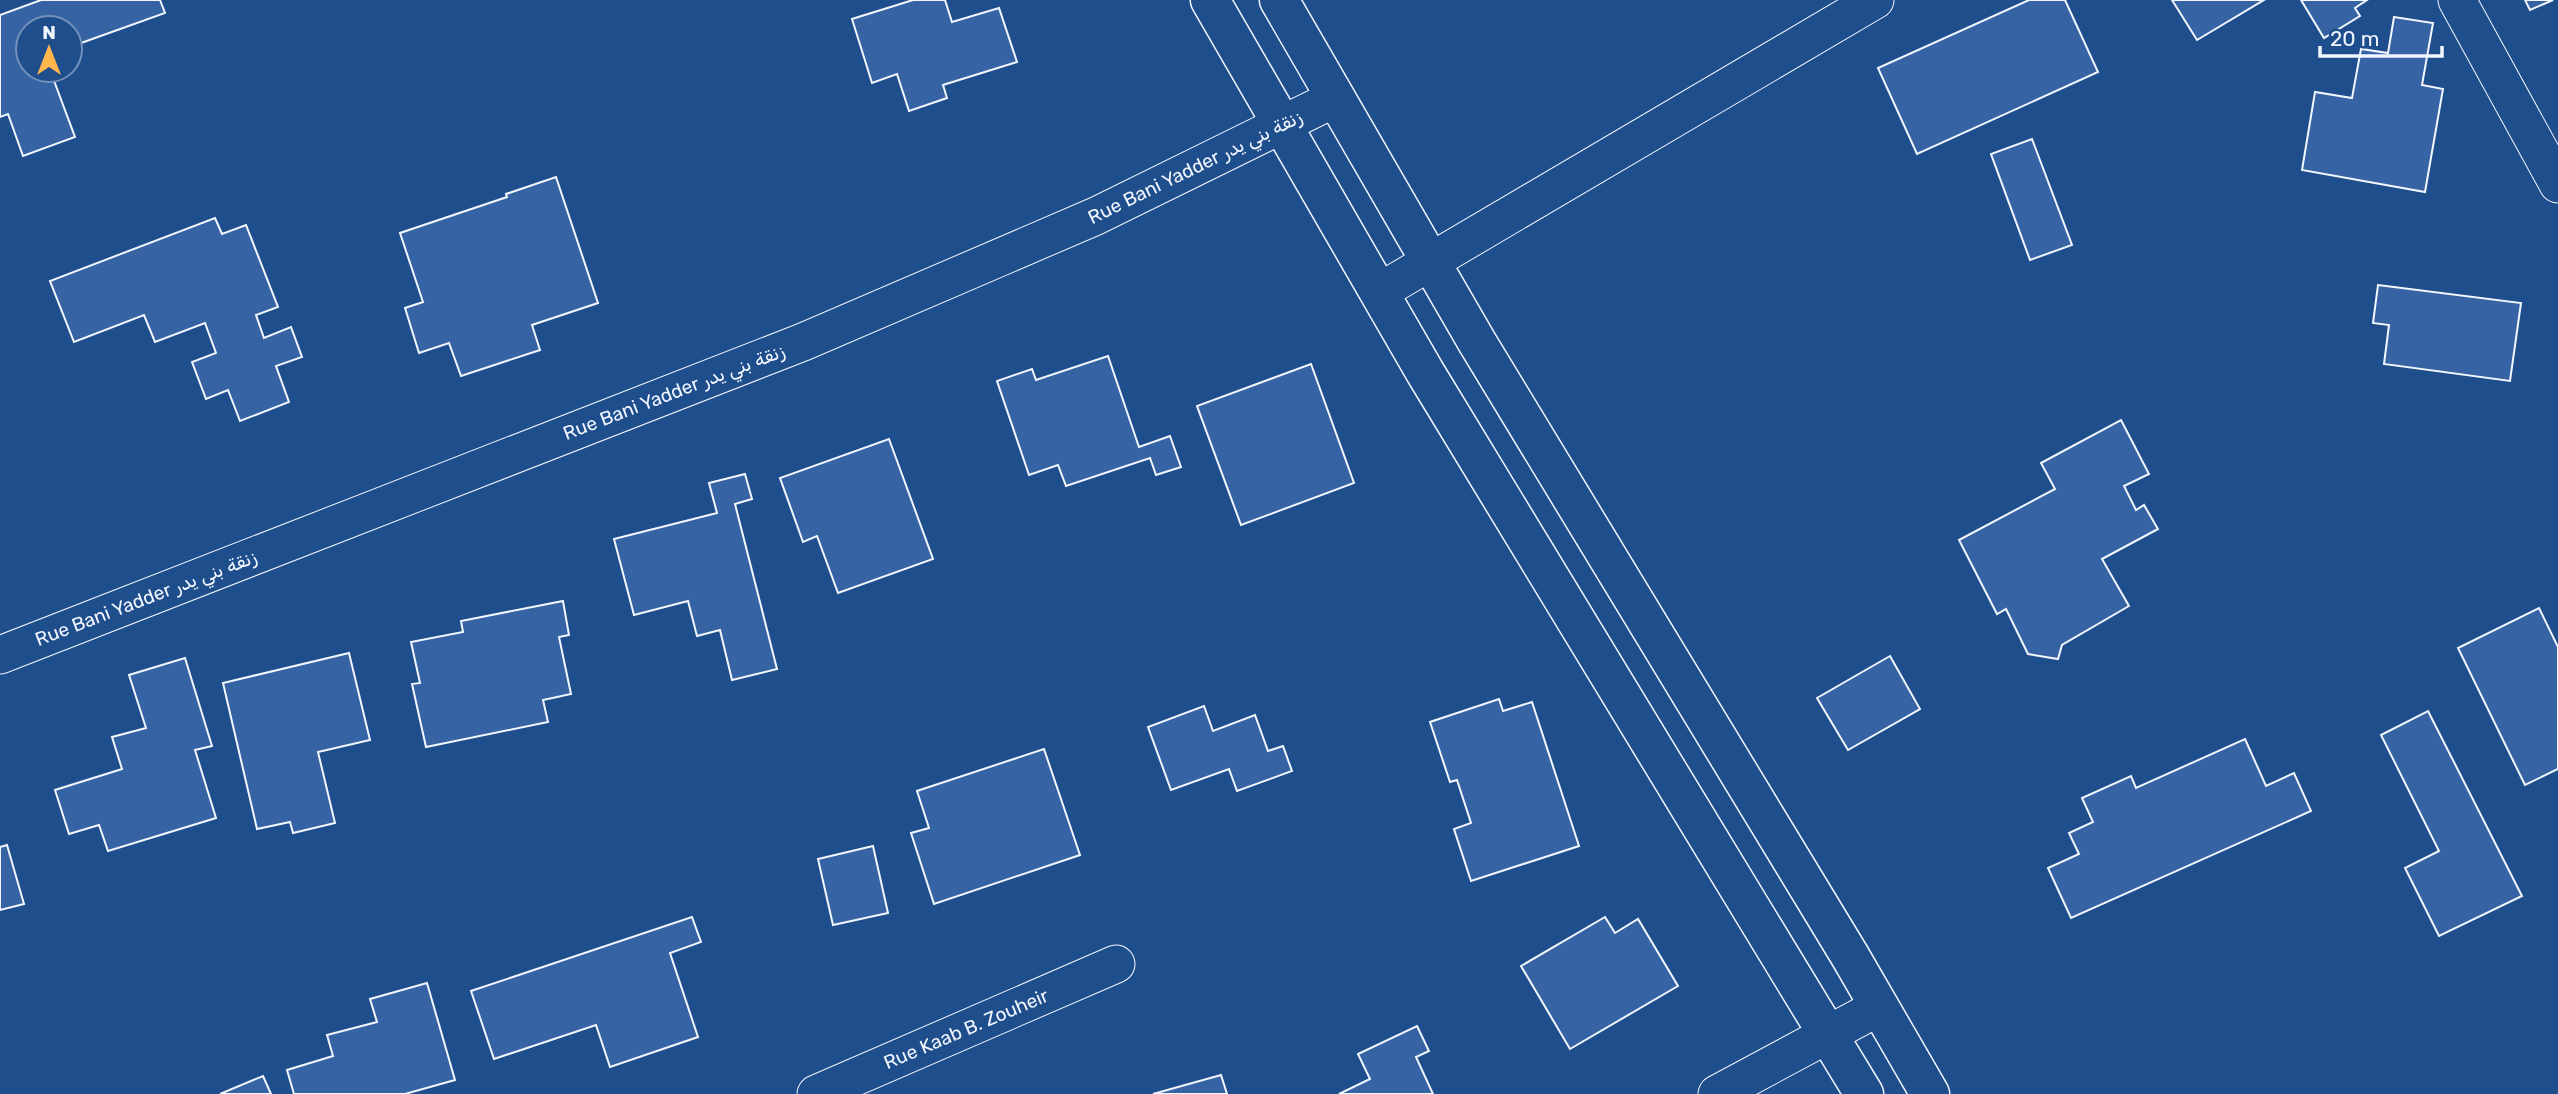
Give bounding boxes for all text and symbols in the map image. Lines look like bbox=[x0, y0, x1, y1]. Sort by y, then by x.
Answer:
north arrow bbox=[14, 14, 84, 84]
scale bar bbox=[2320, 14, 2442, 58]
text: N bbox=[42, 21, 56, 44]
text: 20 m bbox=[2330, 26, 2379, 51]
street label: Rue Bani Yadder زنقة بني يدر bbox=[1084, 105, 1307, 232]
street label: Rue Bani Yadder زنقة بني يدر bbox=[560, 339, 789, 448]
street label: Rue Bani Yadder زنقة بني يدر bbox=[32, 545, 261, 654]
street label: Rue Kaab B. Zouheir bbox=[880, 984, 1053, 1074]

